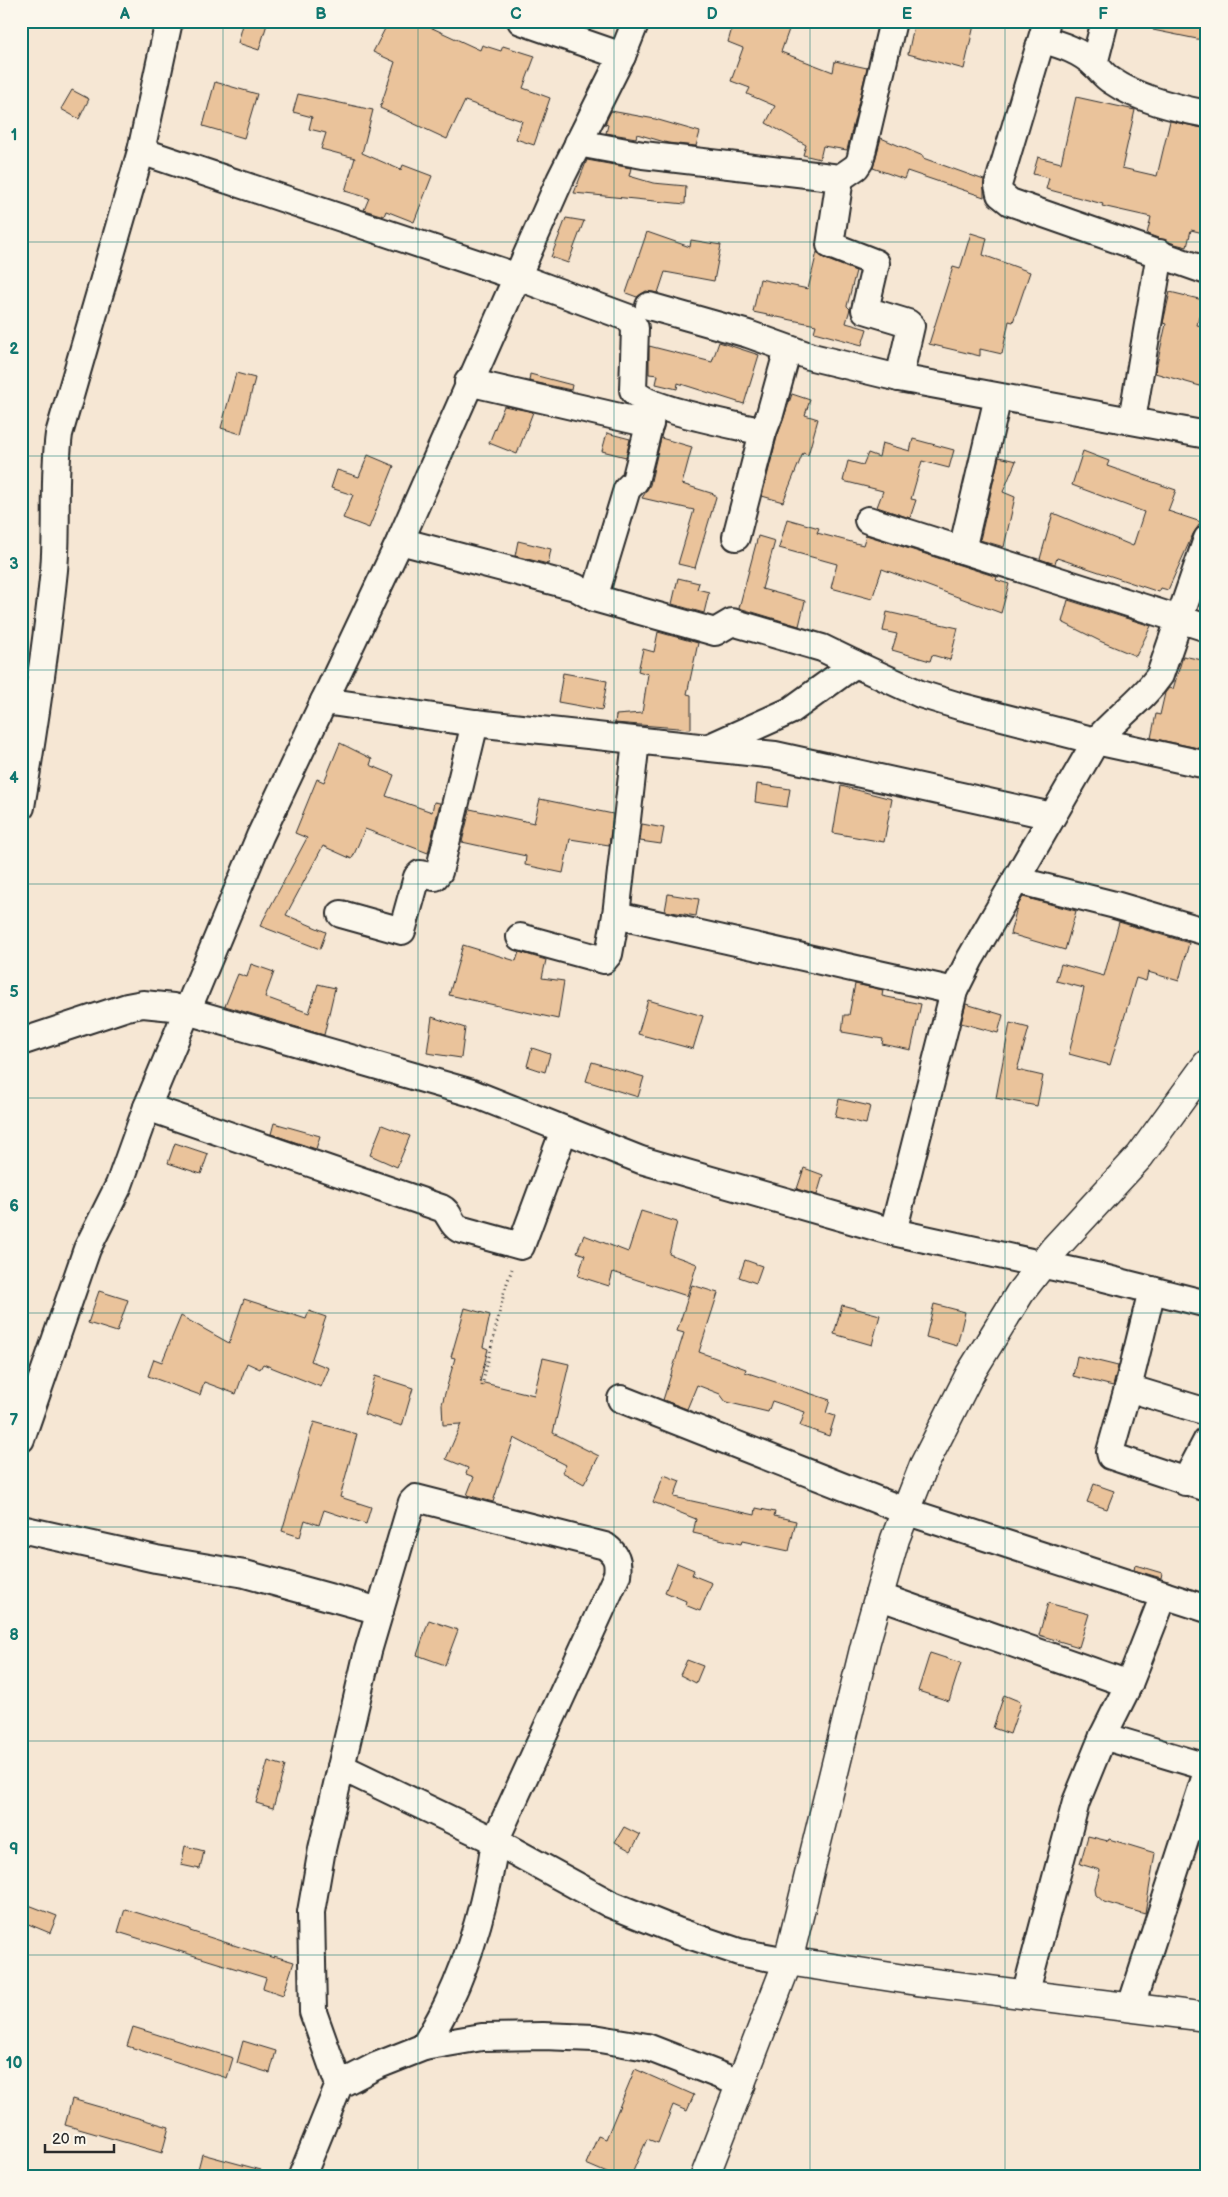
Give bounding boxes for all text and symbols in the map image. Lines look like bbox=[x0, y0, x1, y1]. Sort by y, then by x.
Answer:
text: A bbox=[119, 5, 130, 24]
text: B bbox=[315, 5, 327, 24]
text: C bbox=[510, 5, 522, 24]
text: D bbox=[706, 5, 718, 24]
text: E bbox=[902, 5, 912, 24]
text: F bbox=[1098, 5, 1108, 24]
text: 1 bbox=[11, 126, 17, 145]
text: 2 bbox=[9, 340, 19, 359]
text: 3 bbox=[9, 555, 19, 574]
text: 4 bbox=[9, 769, 19, 788]
text: 5 bbox=[9, 983, 19, 1002]
text: 6 bbox=[9, 1197, 19, 1216]
text: 7 bbox=[10, 1411, 19, 1430]
text: 8 bbox=[9, 1626, 19, 1645]
text: 9 bbox=[9, 1840, 19, 1859]
text: 10 bbox=[6, 2054, 22, 2073]
scale bar bbox=[45, 2122, 114, 2154]
text: 20 m bbox=[52, 2130, 86, 2149]

